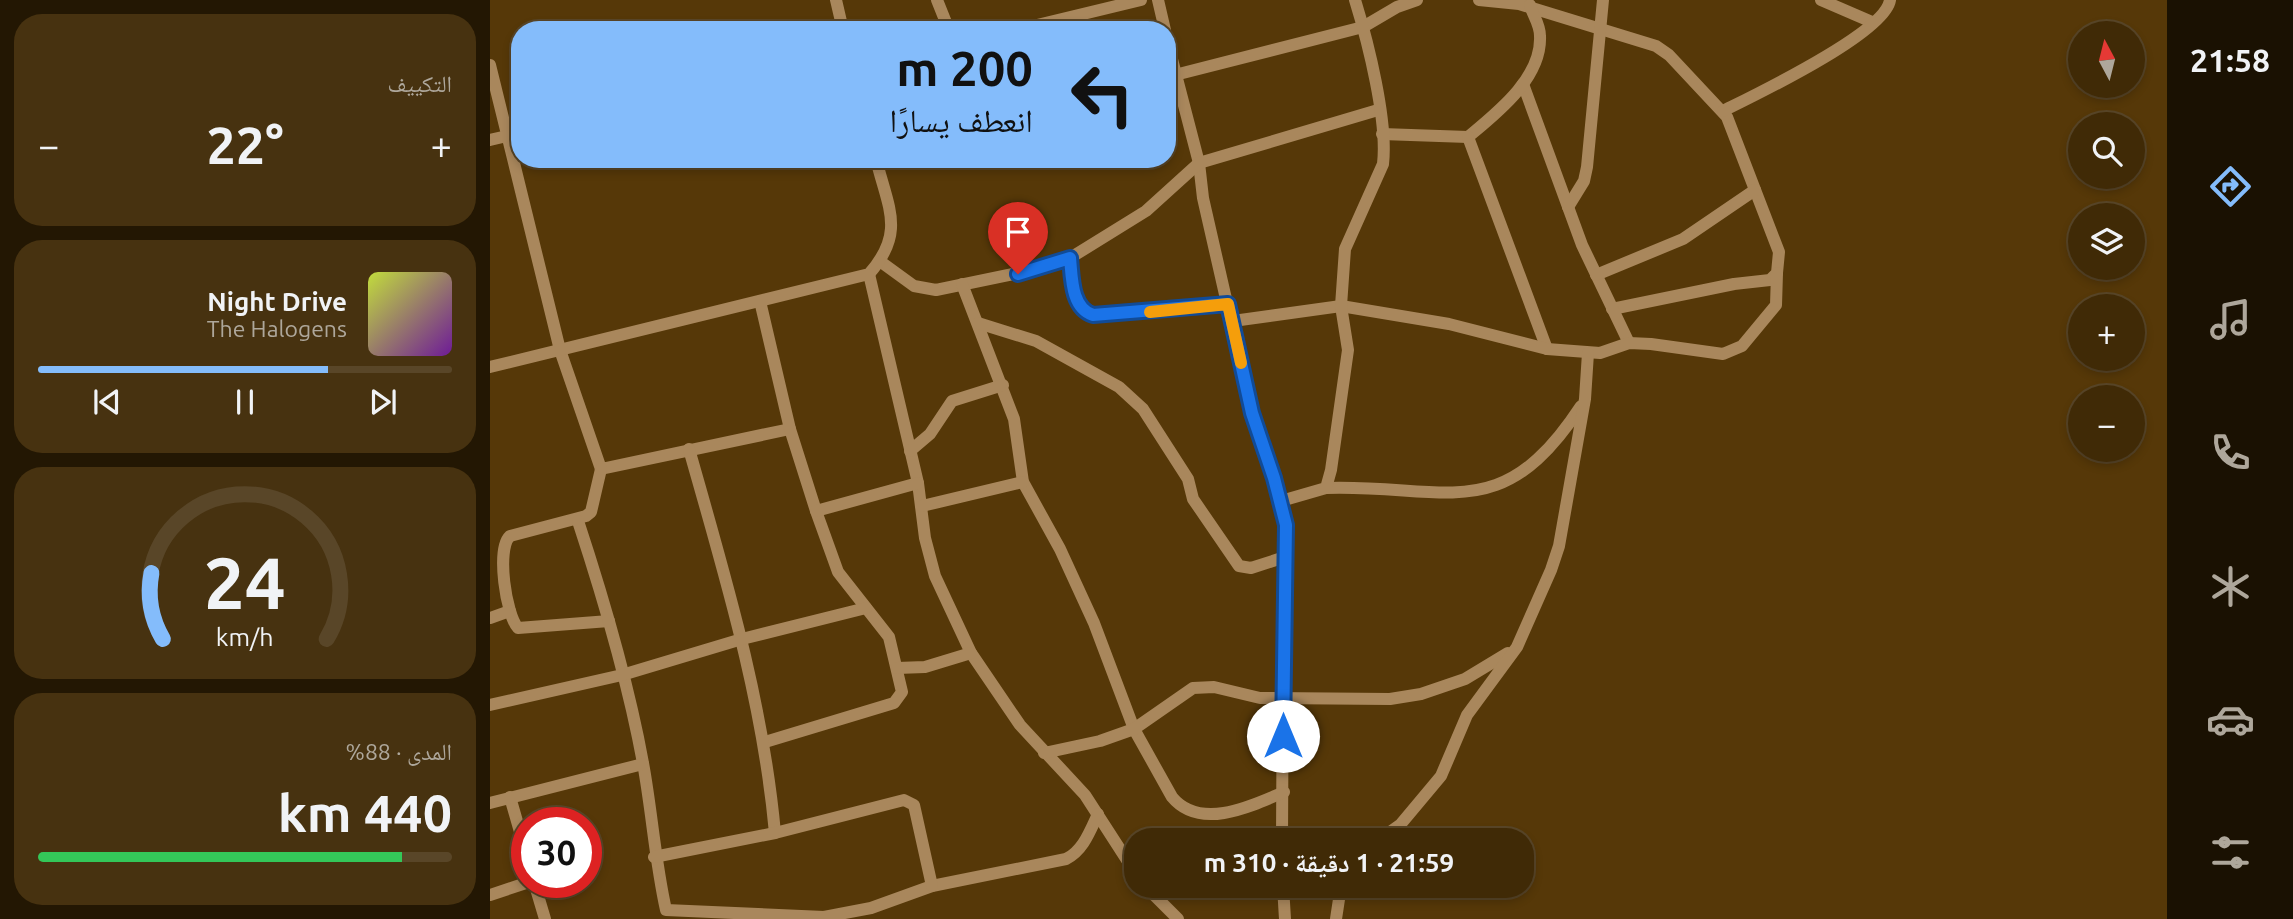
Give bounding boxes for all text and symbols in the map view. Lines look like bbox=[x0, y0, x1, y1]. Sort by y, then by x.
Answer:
north arrow bbox=[2068, 21, 2146, 98]
map controls bbox=[2068, 21, 2145, 462]
text: 200 m bbox=[896, 40, 1033, 95]
text: 21:58 bbox=[2190, 42, 2270, 78]
icon: left bbox=[1057, 49, 1148, 140]
text: التكييف bbox=[387, 71, 452, 96]
text: انعطف يسارًا bbox=[889, 102, 1033, 138]
button: search bbox=[2068, 112, 2145, 189]
text: 22° bbox=[206, 116, 284, 174]
text: − bbox=[38, 124, 59, 166]
text: + bbox=[431, 124, 452, 166]
icon: directions bbox=[2206, 162, 2255, 211]
pin bbox=[988, 202, 1048, 274]
button: layers bbox=[2068, 203, 2145, 280]
icon: arrive bbox=[999, 213, 1037, 251]
text: Night Drive bbox=[207, 287, 347, 316]
button: + bbox=[2068, 294, 2145, 371]
icon: music bbox=[2206, 295, 2255, 344]
text: The Halogens bbox=[207, 316, 347, 341]
icon: previous bbox=[88, 383, 126, 421]
icon: pause bbox=[226, 383, 264, 421]
icon: next bbox=[364, 383, 402, 421]
button: − bbox=[2068, 385, 2145, 462]
icon: phone bbox=[2206, 428, 2255, 477]
text: 24 bbox=[204, 541, 286, 623]
icon: climate bbox=[2206, 562, 2255, 611]
text: km/h bbox=[216, 622, 274, 650]
icon: car bbox=[2206, 695, 2255, 744]
position arrow bbox=[1246, 699, 1320, 773]
text: المدى · 88% bbox=[346, 739, 452, 764]
text: 440 km bbox=[278, 784, 452, 842]
speed limit sign: 30 bbox=[511, 807, 602, 898]
icon: filters bbox=[2206, 828, 2255, 877]
text: 21:59 · 1 دقيقة · 310 m bbox=[1204, 848, 1454, 877]

